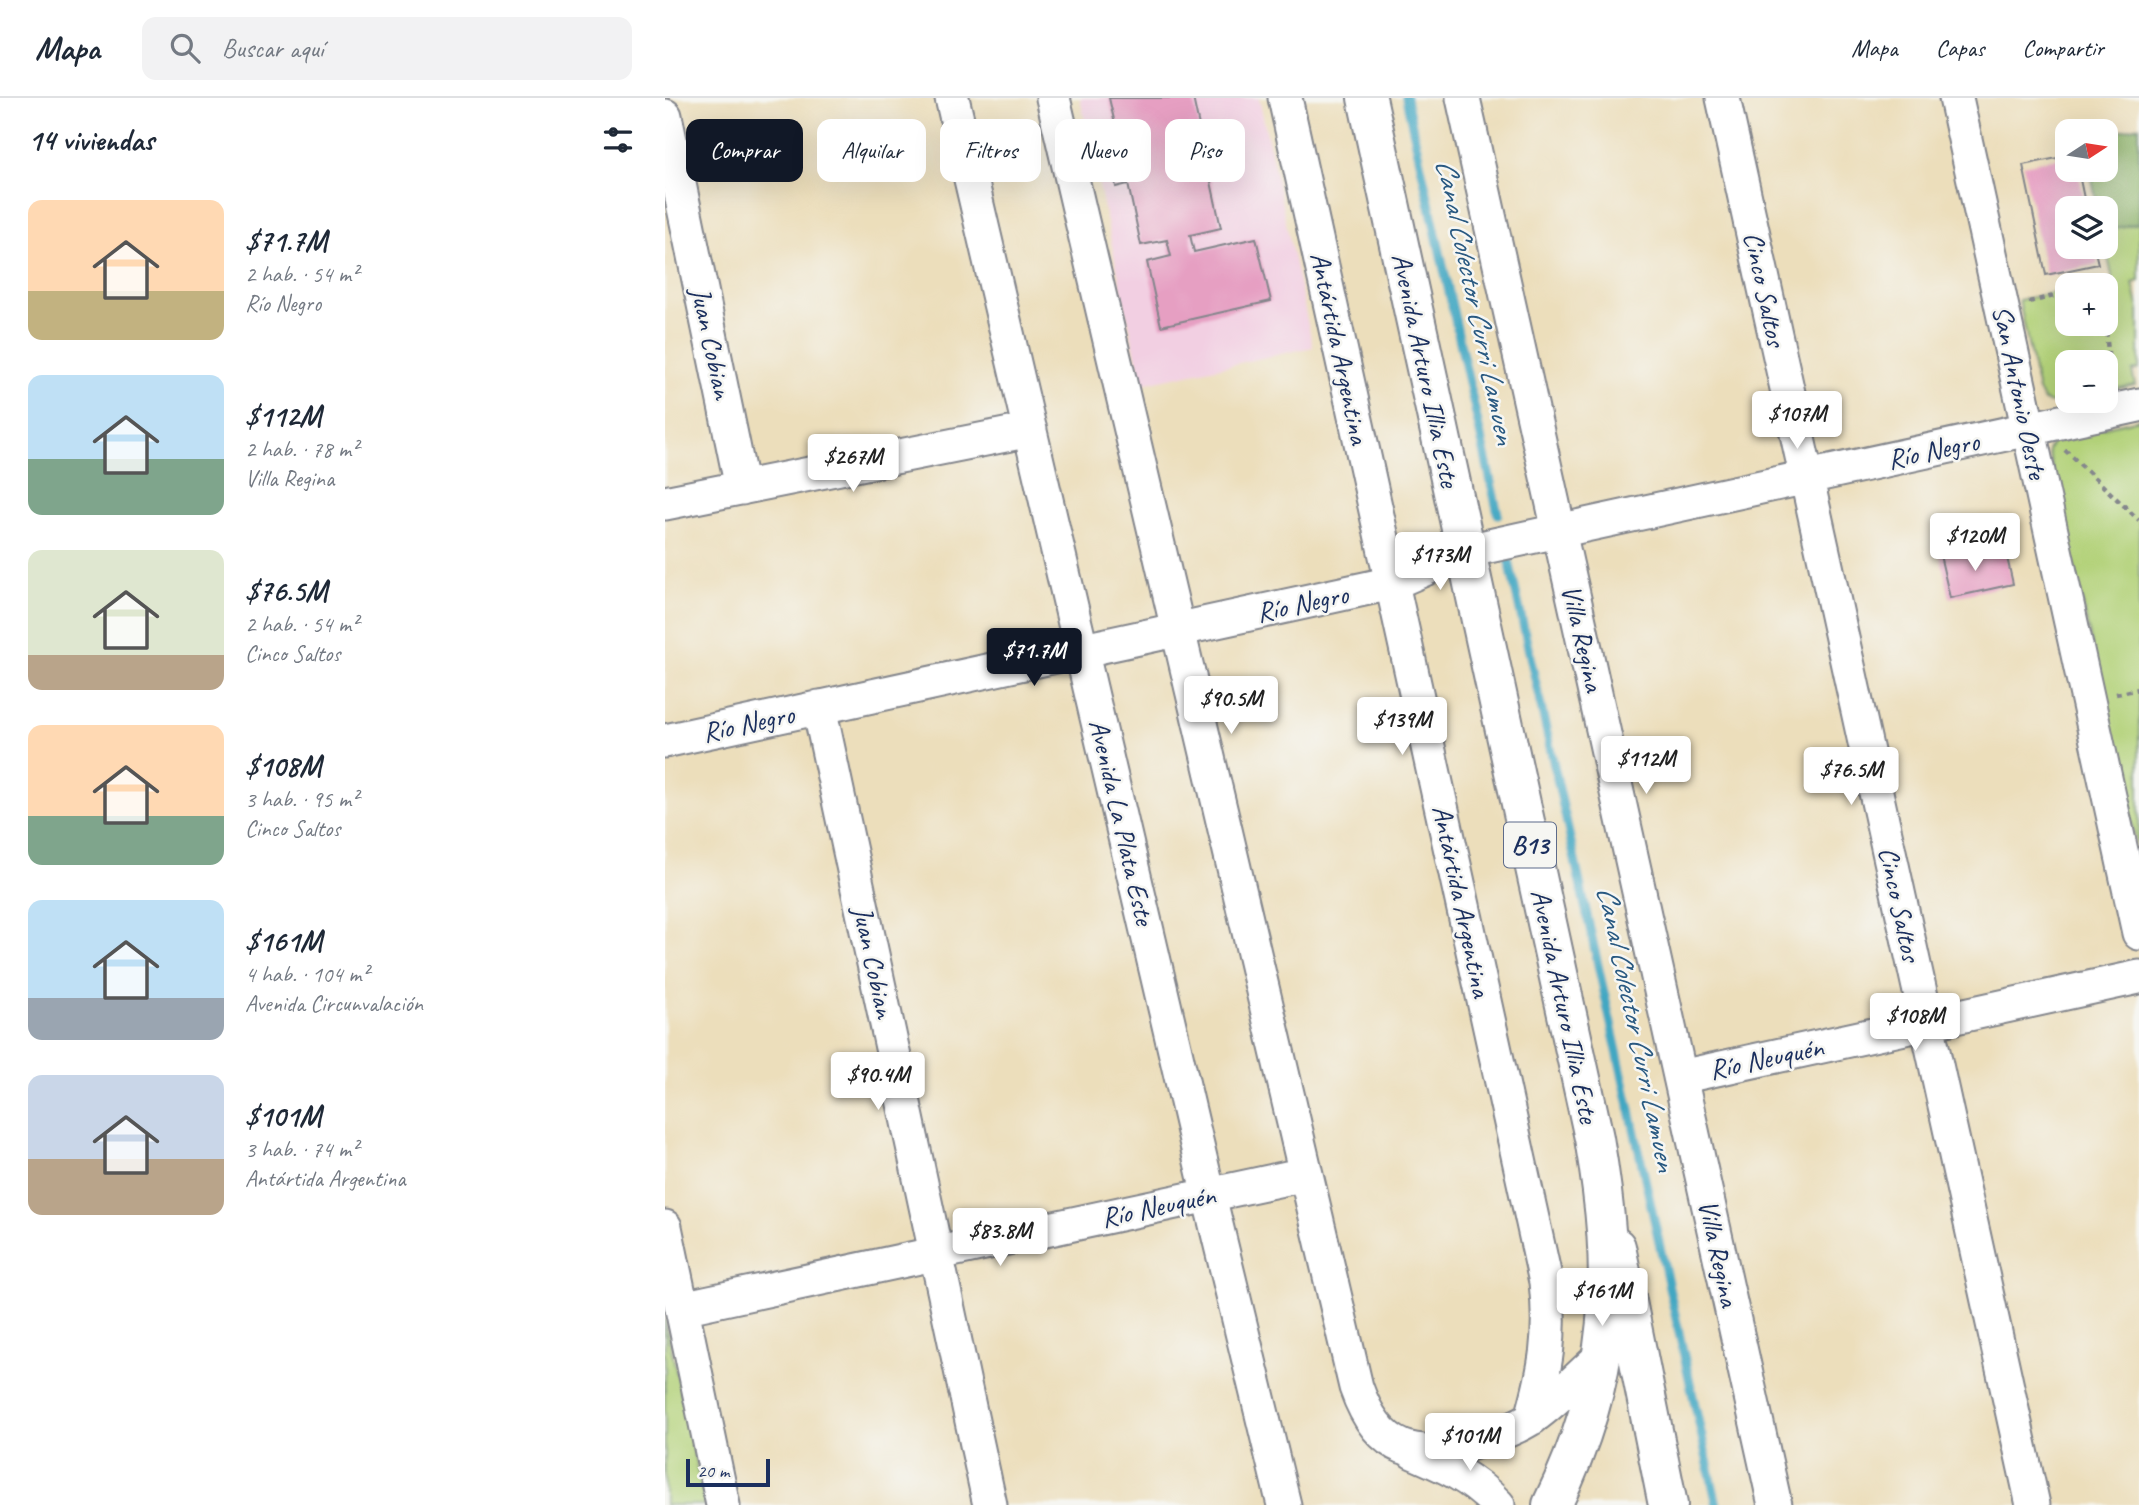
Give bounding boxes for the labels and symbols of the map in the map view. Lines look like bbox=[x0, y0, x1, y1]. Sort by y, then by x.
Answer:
north arrow bbox=[2055, 119, 2117, 182]
water label: Canal Colector Curri Lamuen bbox=[1427, 155, 1525, 449]
street label: Cinco Saltos bbox=[1736, 229, 1795, 352]
street label: Antártida Argentina bbox=[1303, 249, 1378, 449]
street label: Avenida Arturo Illia Este bbox=[1384, 250, 1468, 492]
street label: Juan Cobian bbox=[683, 282, 741, 404]
street label: San Antonio Oeste bbox=[1985, 302, 2056, 484]
pin: $107M bbox=[1748, 392, 1846, 451]
street label: Río Negro bbox=[1884, 423, 1984, 477]
pin: $267M bbox=[804, 434, 902, 494]
pin: $120M bbox=[1926, 514, 2024, 573]
pin: $173M bbox=[1391, 532, 1489, 592]
street label: Río Negro bbox=[1253, 576, 1353, 630]
street label: Villa Regina bbox=[1554, 581, 1613, 697]
pin: $71.7M bbox=[977, 628, 1091, 688]
pin: $90.5M bbox=[1174, 676, 1288, 736]
street label: Río Negro bbox=[699, 696, 799, 750]
pin: $139M bbox=[1353, 698, 1451, 757]
street label: Avenida La Plata Este bbox=[1081, 716, 1163, 930]
pin: $112M bbox=[1597, 736, 1695, 796]
pin: $76.5M bbox=[1794, 748, 1908, 807]
street label: Antártida Argentina bbox=[1425, 802, 1500, 1002]
road number: B13 bbox=[1504, 822, 1556, 867]
street label: Cinco Saltos bbox=[1871, 844, 1930, 967]
water label: Canal Colector Curri Lamuen bbox=[1588, 882, 1686, 1176]
street label: Avenida Arturo Illia Este bbox=[1523, 886, 1607, 1128]
street label: Juan Cobian bbox=[845, 901, 903, 1023]
pin: $108M bbox=[1866, 993, 1964, 1053]
street label: Río Neuquén bbox=[1706, 1029, 1827, 1087]
pin: $90.4M bbox=[821, 1052, 935, 1112]
street label: Río Neuquén bbox=[1098, 1177, 1219, 1235]
street label: Villa Regina bbox=[1691, 1196, 1748, 1311]
pin: $83.8M bbox=[943, 1208, 1057, 1268]
pin: $161M bbox=[1553, 1268, 1651, 1328]
pin: $101M bbox=[1421, 1414, 1519, 1473]
scale bar bbox=[686, 1456, 770, 1488]

